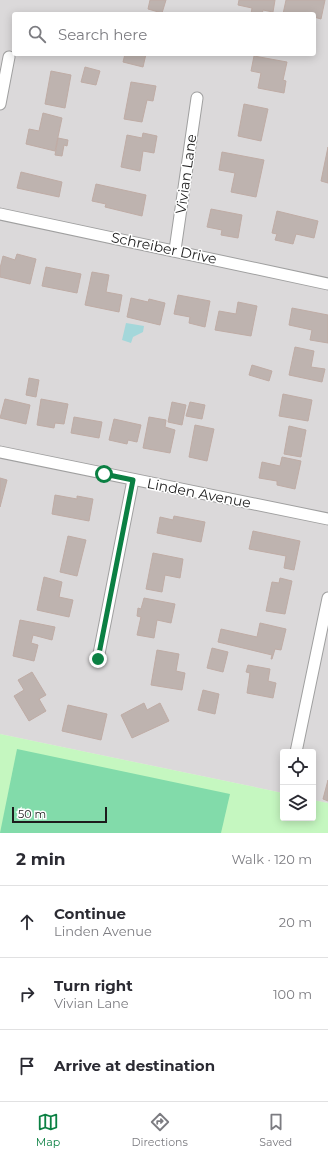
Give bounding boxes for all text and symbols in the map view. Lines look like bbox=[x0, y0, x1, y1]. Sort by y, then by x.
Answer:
search box bbox=[12, 12, 316, 56]
icon: search bbox=[26, 23, 48, 45]
text: Search here bbox=[58, 25, 147, 44]
street label: Vivian Lane bbox=[171, 133, 201, 215]
street label: Schreiber Drive bbox=[110, 228, 218, 268]
route start bbox=[95, 465, 113, 483]
street label: Linden Avenue bbox=[146, 474, 252, 512]
route end bbox=[89, 650, 107, 668]
map controls bbox=[280, 749, 316, 821]
button: locate bbox=[280, 749, 316, 785]
button: layers bbox=[280, 785, 316, 821]
scale bar bbox=[12, 805, 107, 824]
text: 50 m bbox=[18, 807, 46, 821]
text: 2 min bbox=[16, 849, 66, 869]
text: Walk · 120 m bbox=[231, 851, 312, 867]
text: Continue bbox=[54, 904, 126, 923]
icon: ahead bbox=[16, 911, 38, 933]
text: 20 m bbox=[279, 914, 312, 930]
text: Linden Avenue bbox=[54, 923, 152, 939]
text: Turn right bbox=[54, 976, 133, 995]
icon: right bbox=[16, 983, 38, 1005]
text: 100 m bbox=[273, 986, 312, 1002]
text: Vivian Lane bbox=[54, 995, 129, 1011]
icon: arrive bbox=[16, 1055, 38, 1077]
text: Arrive at destination bbox=[54, 1056, 215, 1075]
tab: Map bbox=[36, 1111, 60, 1149]
tab: Directions bbox=[132, 1111, 188, 1149]
tab: Saved bbox=[259, 1111, 292, 1149]

